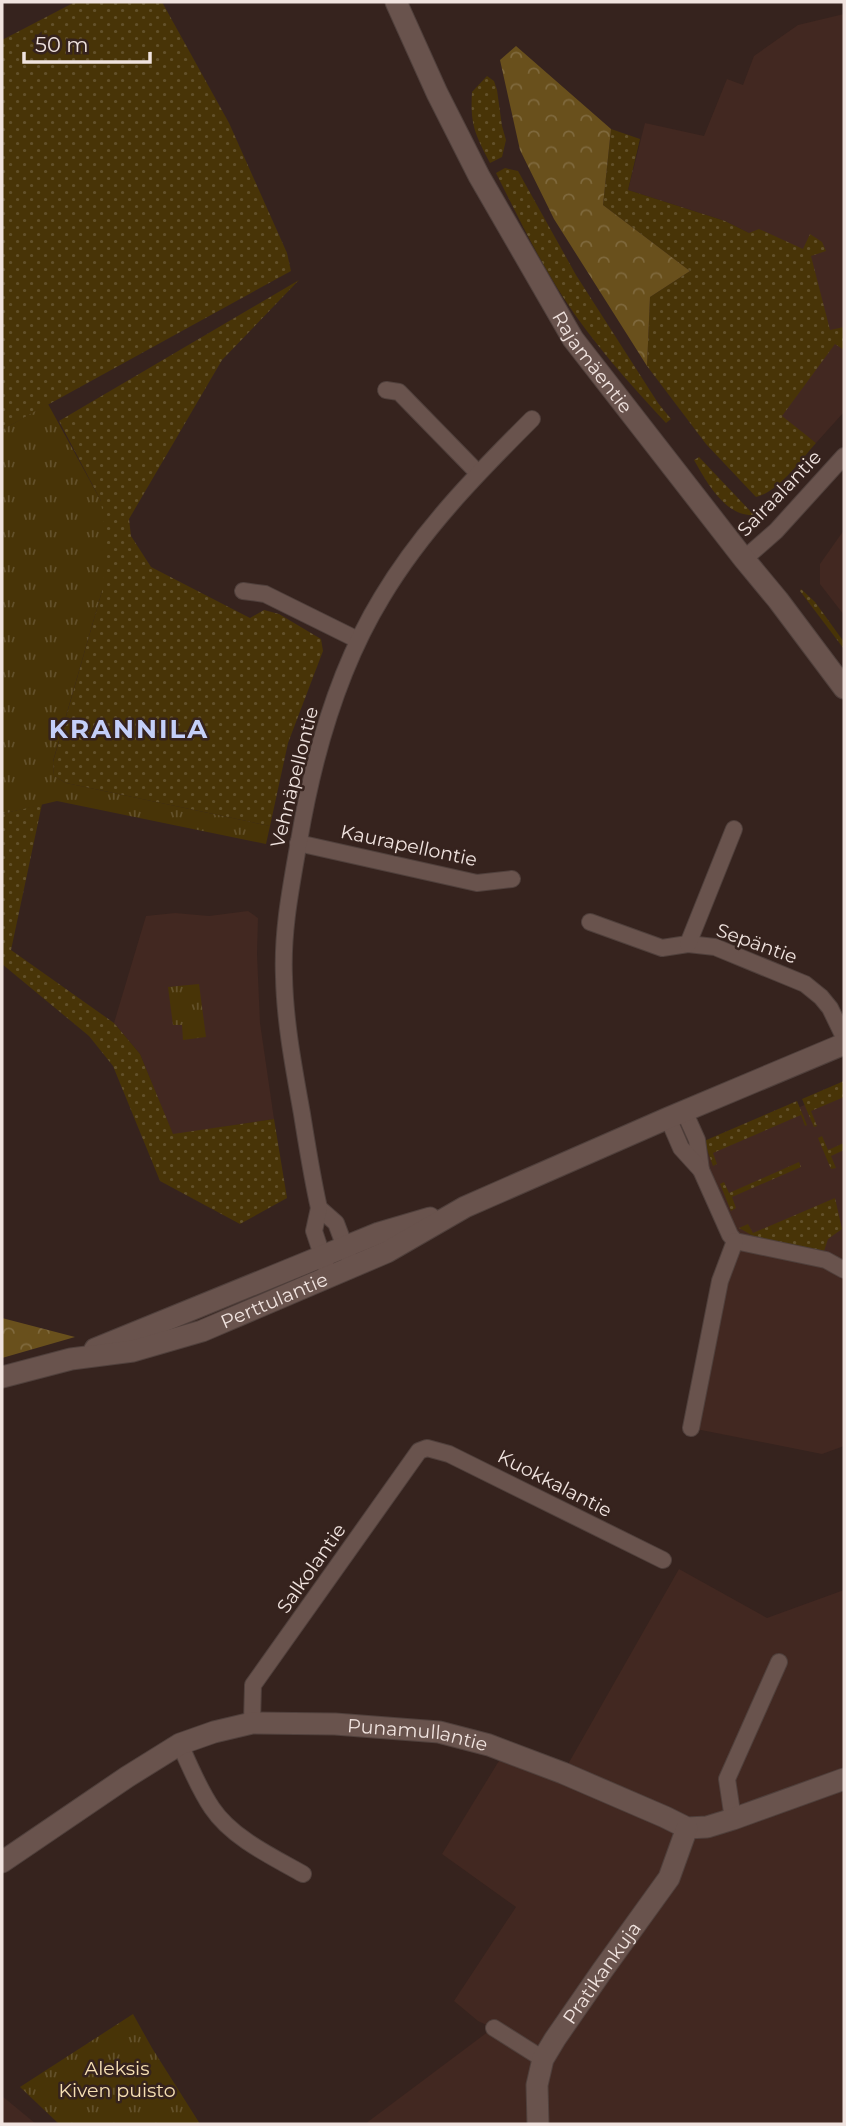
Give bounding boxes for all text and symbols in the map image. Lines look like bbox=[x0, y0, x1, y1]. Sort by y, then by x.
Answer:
scale bar bbox=[24, 21, 150, 65]
text: 50 m bbox=[35, 32, 89, 57]
street label: Rajamäentie bbox=[547, 307, 637, 418]
street label: Sairaalantie bbox=[733, 446, 826, 541]
street label: Vehnäpellontie bbox=[266, 704, 323, 850]
district label: KRANNILA bbox=[49, 713, 209, 745]
street label: Kaurapellontie bbox=[339, 820, 479, 871]
street label: Sepäntie bbox=[713, 918, 800, 969]
street label: Perttulantie bbox=[217, 1268, 331, 1334]
street label: Kuokkalantie bbox=[494, 1445, 616, 1522]
street label: Salkolantie bbox=[272, 1519, 351, 1618]
street label: Punamullantie bbox=[346, 1714, 490, 1756]
street label: Pratikankuja bbox=[558, 1917, 646, 2028]
park label: Aleksis Kiven puisto bbox=[58, 2057, 176, 2102]

